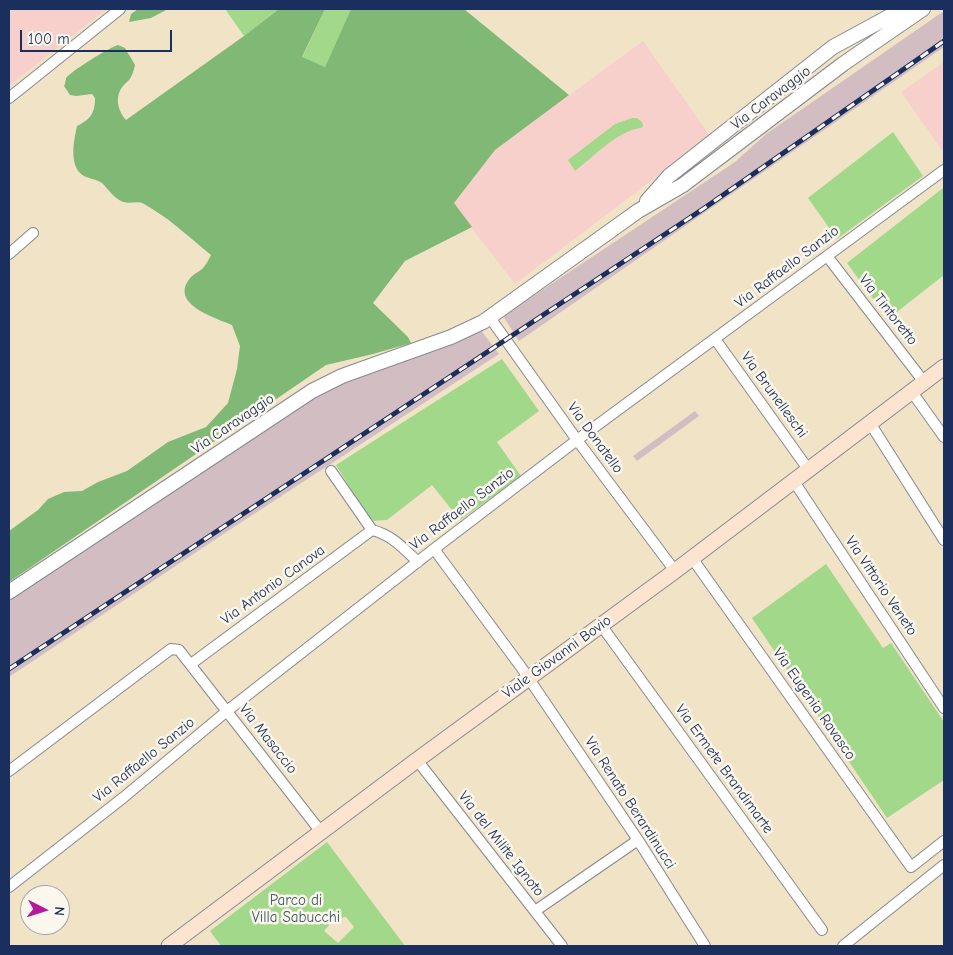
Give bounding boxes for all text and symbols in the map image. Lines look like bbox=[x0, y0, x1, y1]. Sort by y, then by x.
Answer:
scale bar bbox=[22, 20, 175, 52]
text: 100 m bbox=[28, 30, 70, 48]
street label: Via Caravaggio bbox=[727, 62, 815, 134]
street label: Via Raffaello Sanzio bbox=[731, 222, 843, 312]
street label: Via Tintoretto bbox=[855, 271, 921, 349]
street label: Via Brunelleschi bbox=[737, 348, 811, 442]
street label: Via Caravaggio bbox=[188, 390, 278, 458]
street label: Via Donatello bbox=[563, 399, 627, 477]
street label: Via Raffaello Sanzio bbox=[406, 464, 518, 554]
street label: Via Vittorio Veneto bbox=[841, 533, 921, 639]
street label: Via Antonio Canova bbox=[217, 541, 329, 629]
street label: Viale Giovanni Bovio bbox=[499, 611, 615, 703]
street label: Via Eugenia Ravasco bbox=[769, 645, 859, 763]
street label: Via Masaccio bbox=[235, 700, 301, 778]
street label: Via Ermete Brandimarte bbox=[671, 701, 777, 837]
street label: Via Raffaello Sanzio bbox=[89, 713, 199, 807]
street label: Via Renato Berardinucci bbox=[580, 733, 680, 873]
street label: Via del Milite Ignoto bbox=[454, 788, 548, 900]
north arrow bbox=[20, 885, 70, 935]
park label: Parco di Villa Sabucchi bbox=[252, 892, 340, 927]
text: N bbox=[51, 906, 68, 917]

